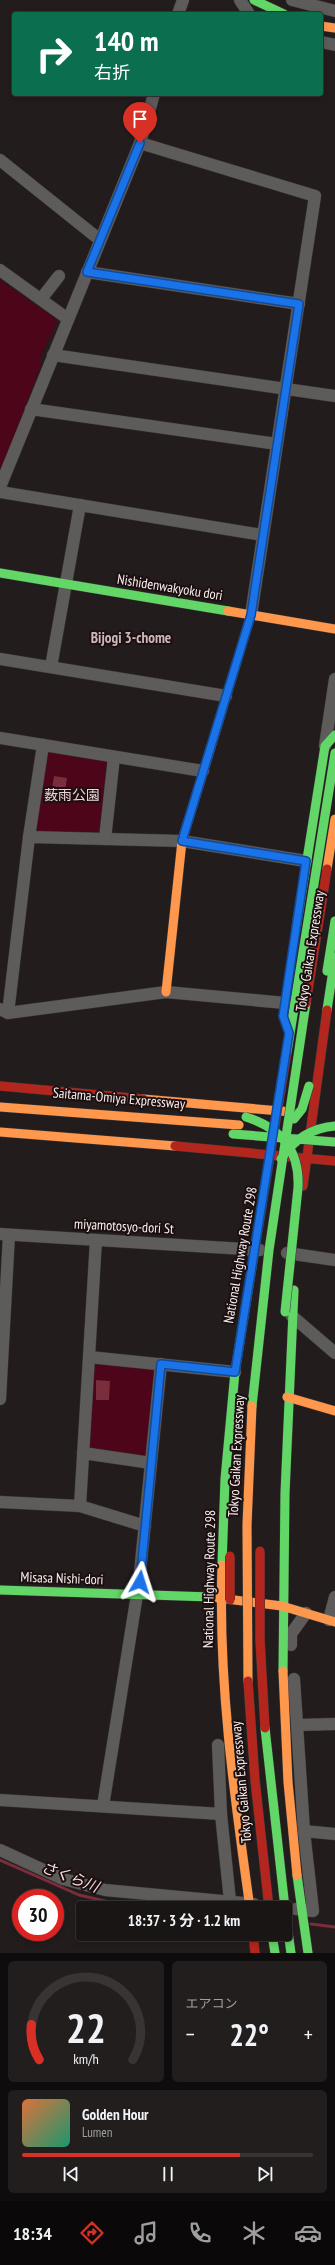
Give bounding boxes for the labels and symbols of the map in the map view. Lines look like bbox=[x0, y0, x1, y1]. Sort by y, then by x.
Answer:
pin bbox=[123, 102, 157, 143]
street label: Nishidenwakyoku dori bbox=[116, 570, 224, 604]
district label: Bijogi 3-chome bbox=[91, 628, 171, 647]
park label: 薮雨公園 bbox=[44, 786, 100, 804]
street label: Tokyo Gaikan Expressway bbox=[292, 888, 329, 1013]
street label: Saitama-Omiya Expressway bbox=[52, 1083, 187, 1113]
street label: National Highway Route 298 bbox=[219, 1185, 261, 1325]
street label: miyamotosyo-dori St bbox=[74, 1214, 174, 1238]
street label: Tokyo Gaikan Expressway bbox=[224, 1394, 248, 1518]
street label: National Highway Route 298 bbox=[199, 1510, 219, 1648]
position arrow bbox=[119, 1561, 161, 1603]
street label: Misasa Nishi-dori bbox=[20, 1568, 104, 1588]
street label: Tokyo Gaikan Expressway bbox=[227, 1720, 255, 1844]
water label: さくら川 bbox=[39, 1857, 103, 1897]
speed limit sign: 30 bbox=[12, 1889, 64, 1941]

